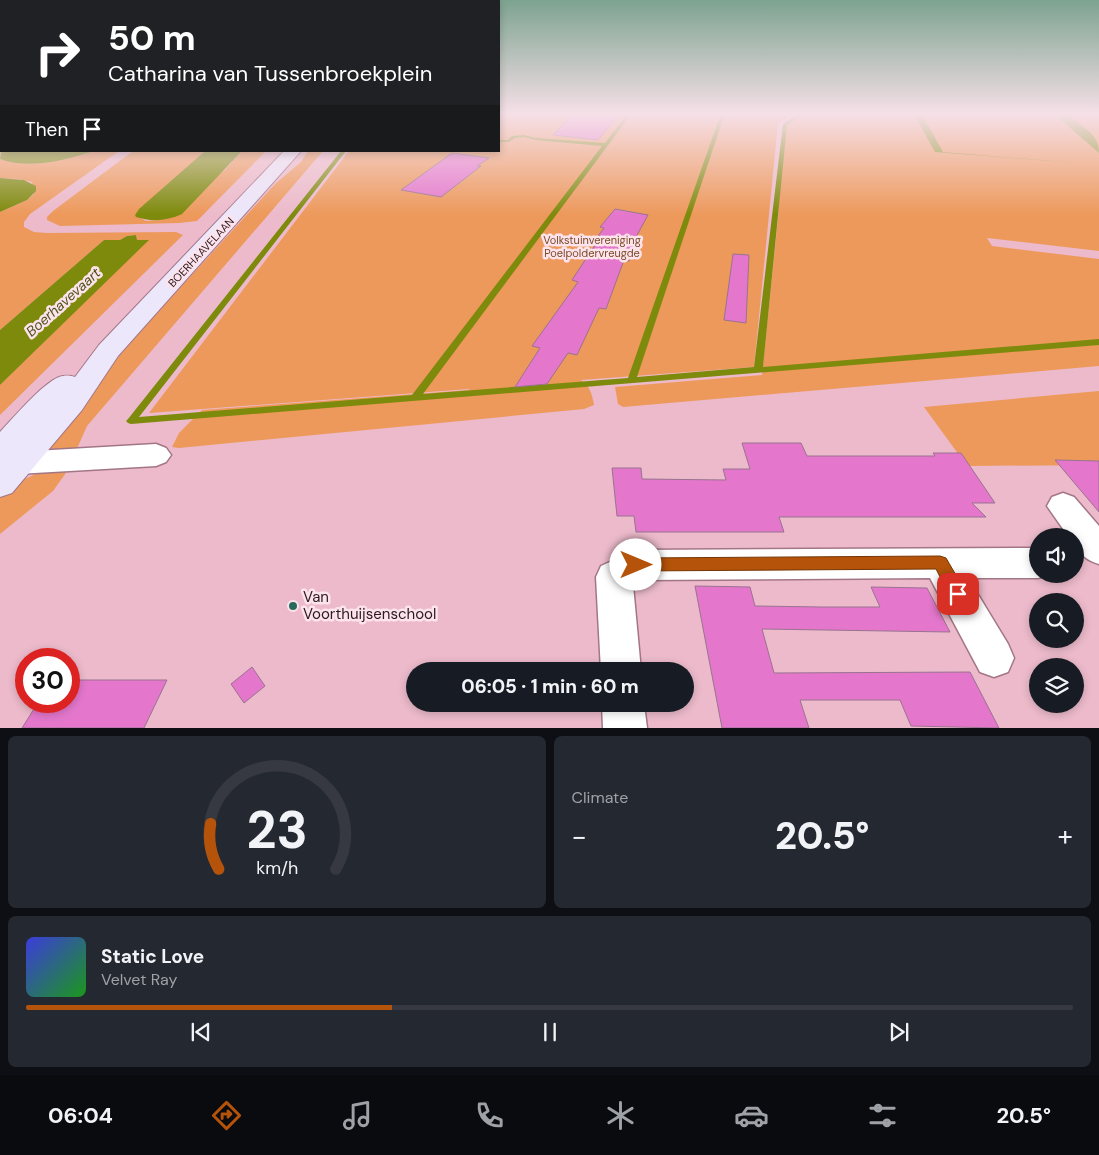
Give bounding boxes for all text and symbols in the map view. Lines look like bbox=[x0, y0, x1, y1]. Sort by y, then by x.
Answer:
text: 50 m bbox=[108, 15, 196, 61]
icon: right bbox=[25, 20, 90, 85]
text: Catharina van Tussenbroekplein bbox=[108, 59, 432, 88]
icon: arrive bbox=[78, 115, 106, 143]
text: Then bbox=[25, 117, 68, 142]
street label: BOERHAAVELAAN bbox=[165, 214, 237, 290]
park label: Volkstuinvereniging Poelpoldervreugde bbox=[543, 233, 641, 260]
water label: Boerhavevaart bbox=[22, 263, 104, 340]
map controls bbox=[1029, 528, 1084, 713]
button: sound bbox=[1029, 528, 1084, 583]
position arrow bbox=[609, 538, 661, 590]
pin bbox=[937, 573, 979, 615]
icon: arrive bbox=[944, 580, 972, 608]
place label: Van Voorthuijsenschool bbox=[303, 587, 436, 624]
button: search bbox=[1029, 593, 1084, 648]
marker: Van Voorthuijsenschool bbox=[287, 600, 299, 612]
speed limit sign: 30 bbox=[15, 648, 80, 713]
button: layers bbox=[1029, 658, 1084, 713]
text: 06:05 · 1 min · 60 m bbox=[461, 674, 639, 699]
text: Climate bbox=[572, 787, 628, 808]
text: 23 bbox=[246, 796, 307, 864]
text: 20.5° bbox=[775, 811, 870, 861]
text: − bbox=[572, 818, 587, 855]
text: + bbox=[1058, 818, 1073, 855]
text: km/h bbox=[256, 856, 298, 880]
text: Static Love bbox=[101, 944, 204, 969]
text: Velvet Ray bbox=[101, 969, 177, 990]
icon: previous bbox=[187, 1018, 215, 1046]
icon: pause bbox=[536, 1018, 564, 1046]
icon: next bbox=[885, 1018, 913, 1046]
icon: directions bbox=[209, 1098, 244, 1133]
icon: music bbox=[340, 1098, 375, 1133]
icon: phone bbox=[472, 1098, 507, 1133]
icon: climate bbox=[603, 1098, 638, 1133]
icon: car bbox=[734, 1098, 769, 1133]
icon: filters bbox=[865, 1098, 900, 1133]
text: 06:04 bbox=[48, 1101, 113, 1130]
text: 20.5° bbox=[996, 1101, 1051, 1130]

